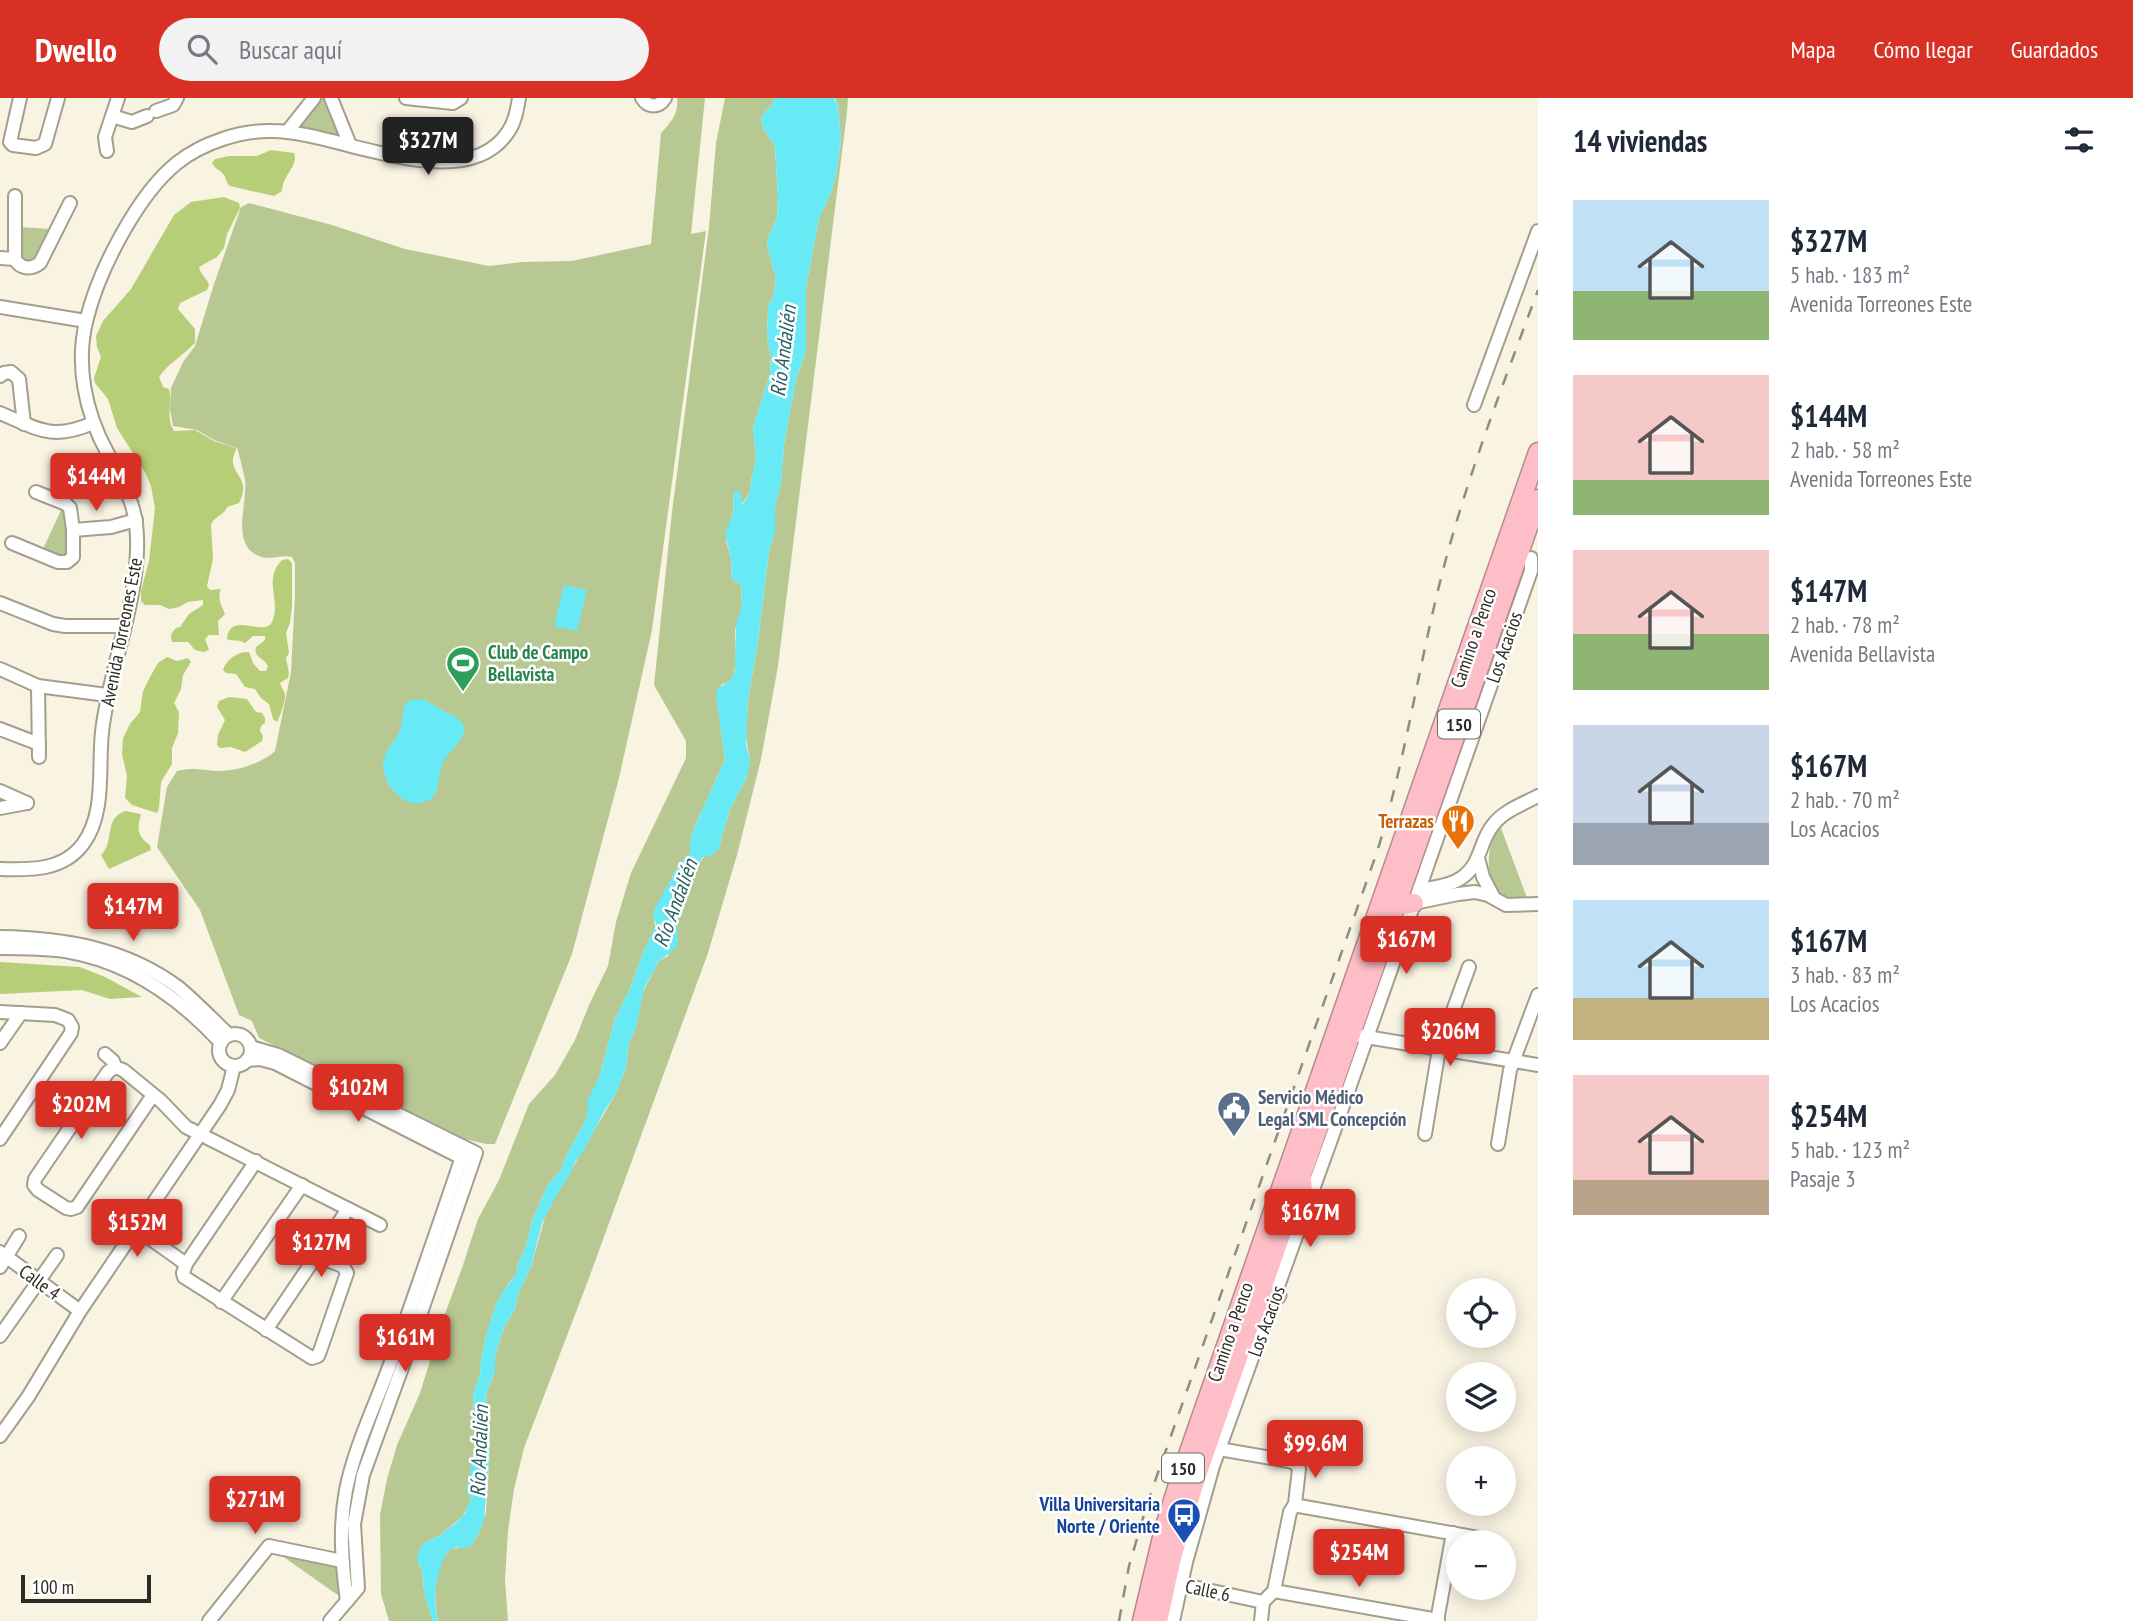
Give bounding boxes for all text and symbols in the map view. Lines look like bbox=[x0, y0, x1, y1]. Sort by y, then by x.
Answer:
search box bbox=[159, 18, 649, 81]
text: Dwello bbox=[35, 28, 117, 71]
icon: search bbox=[183, 30, 221, 68]
text: Buscar aquí bbox=[239, 33, 342, 66]
text: Mapa bbox=[1791, 34, 1836, 65]
text: Cómo llegar bbox=[1874, 34, 1973, 65]
text: Guardados bbox=[2011, 34, 2098, 65]
pin: $327M bbox=[379, 118, 477, 177]
text: 14 viviendas bbox=[1573, 121, 1707, 160]
icon: filters bbox=[2060, 121, 2098, 159]
text: $327M bbox=[398, 125, 458, 154]
text: $327M bbox=[1790, 221, 1867, 260]
icon: home bbox=[1629, 228, 1713, 312]
text: 5 hab. · 183 m² bbox=[1790, 260, 1910, 289]
text: Avenida Torreones Este bbox=[1790, 289, 1972, 318]
water label: Río Andalién bbox=[764, 302, 802, 398]
text: $144M bbox=[1790, 396, 1867, 435]
icon: home bbox=[1629, 403, 1713, 487]
text: 2 hab. · 58 m² bbox=[1790, 435, 1900, 464]
pin: $144M bbox=[47, 454, 145, 513]
text: $144M bbox=[66, 461, 126, 490]
text: Avenida Torreones Este bbox=[1790, 464, 1972, 493]
street label: Avenida Torreones Este bbox=[95, 556, 147, 708]
text: $147M bbox=[1790, 571, 1867, 610]
icon: home bbox=[1629, 578, 1713, 662]
street label: Camino a Penco bbox=[1445, 585, 1501, 691]
street label: Los Acacios bbox=[1481, 608, 1527, 686]
text: 2 hab. · 78 m² bbox=[1790, 610, 1900, 639]
text: Avenida Bellavista bbox=[1790, 639, 1935, 668]
place label: Club de Campo Bellavista bbox=[488, 640, 588, 686]
sports icon: Club de Campo Bellavista bbox=[444, 644, 482, 693]
road number: 150 bbox=[1438, 710, 1480, 738]
text: $167M bbox=[1790, 746, 1867, 785]
icon: home bbox=[1629, 753, 1713, 837]
text: 2 hab. · 70 m² bbox=[1790, 785, 1900, 814]
restaurant icon: Terrazas bbox=[1439, 802, 1477, 851]
place label: Terrazas bbox=[1378, 809, 1434, 833]
text: Los Acacios bbox=[1790, 814, 1879, 843]
water label: Río Andalién bbox=[647, 854, 704, 951]
pin: $147M bbox=[84, 884, 182, 943]
text: $147M bbox=[103, 891, 163, 920]
pin: $167M bbox=[1357, 916, 1455, 976]
text: $167M bbox=[1790, 921, 1867, 960]
text: $167M bbox=[1376, 924, 1436, 953]
icon: home bbox=[1629, 928, 1713, 1012]
text: 3 hab. · 83 m² bbox=[1790, 960, 1900, 989]
text: Los Acacios bbox=[1790, 989, 1879, 1018]
pin: $206M bbox=[1401, 1009, 1499, 1068]
text: $206M bbox=[1420, 1016, 1480, 1045]
pin: $102M bbox=[309, 1065, 407, 1124]
text: $102M bbox=[328, 1072, 388, 1101]
pin: $202M bbox=[32, 1082, 130, 1141]
place label: Servicio Médico Legal SML Concepción bbox=[1258, 1085, 1406, 1131]
text: $202M bbox=[51, 1089, 111, 1118]
public building icon: Servicio Médico Legal SML Concepción bbox=[1215, 1089, 1253, 1138]
text: $254M bbox=[1790, 1096, 1867, 1135]
icon: home bbox=[1629, 1103, 1713, 1187]
text: 5 hab. · 123 m² bbox=[1790, 1135, 1910, 1164]
text: Pasaje 3 bbox=[1790, 1164, 1856, 1193]
pin: $167M bbox=[1261, 1190, 1359, 1249]
text: $167M bbox=[1280, 1197, 1340, 1226]
pin: $152M bbox=[88, 1200, 186, 1259]
text: $152M bbox=[107, 1207, 167, 1236]
pin: $127M bbox=[272, 1220, 370, 1279]
text: $127M bbox=[291, 1227, 351, 1256]
street label: Calle 4 bbox=[15, 1259, 66, 1305]
map controls bbox=[1446, 1278, 1516, 1600]
button: locate bbox=[1446, 1278, 1516, 1348]
street label: Camino a Penco bbox=[1202, 1279, 1258, 1385]
street label: Los Acacios bbox=[1242, 1282, 1290, 1360]
pin: $161M bbox=[356, 1314, 454, 1374]
text: $161M bbox=[375, 1322, 435, 1351]
button: layers bbox=[1446, 1362, 1516, 1432]
water label: Río Andalién bbox=[464, 1403, 494, 1497]
pin: $99.6M bbox=[1258, 1420, 1372, 1480]
text: $99.6M bbox=[1283, 1428, 1347, 1457]
button: + bbox=[1446, 1446, 1516, 1516]
road number: 150 bbox=[1162, 1454, 1204, 1483]
pin: $271M bbox=[206, 1476, 304, 1536]
text: $271M bbox=[225, 1484, 285, 1513]
place label: Villa Universitaria Norte / Oriente bbox=[1038, 1492, 1160, 1538]
bus stop icon: Villa Universitaria Norte / Oriente bbox=[1165, 1496, 1203, 1545]
pin: $254M bbox=[1310, 1530, 1408, 1589]
button: − bbox=[1446, 1530, 1516, 1600]
text: $254M bbox=[1329, 1537, 1389, 1566]
scale bar bbox=[21, 1572, 150, 1604]
street label: Calle 6 bbox=[1183, 1574, 1233, 1606]
text: 100 m bbox=[32, 1575, 74, 1599]

